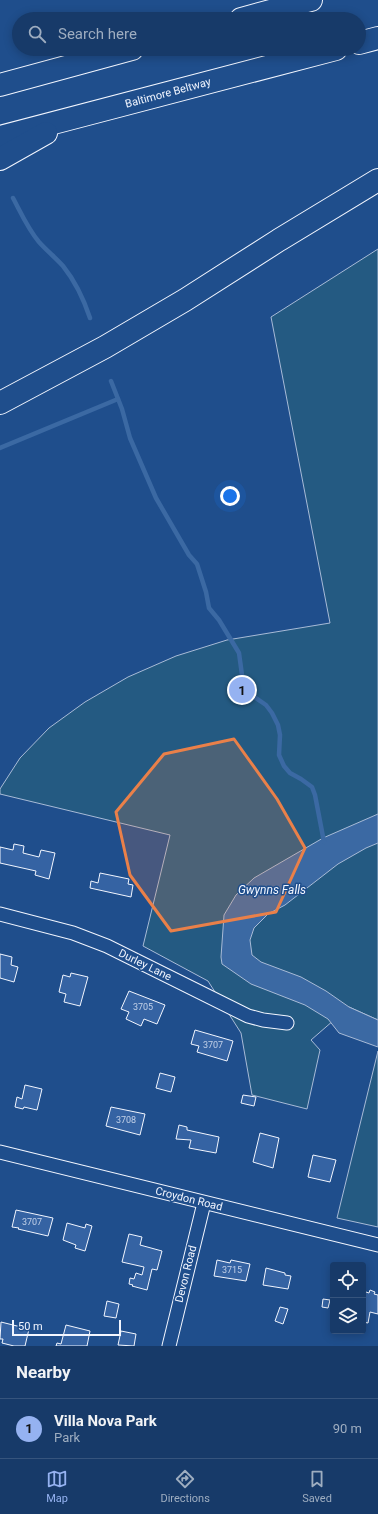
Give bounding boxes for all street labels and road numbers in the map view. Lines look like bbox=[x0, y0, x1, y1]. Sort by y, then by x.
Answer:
street label: Baltimore Beltway bbox=[124, 75, 213, 111]
street label: Durley Lane bbox=[116, 947, 174, 983]
street label: Croydon Road bbox=[154, 1184, 224, 1214]
street label: Devon Road bbox=[173, 1244, 199, 1304]

